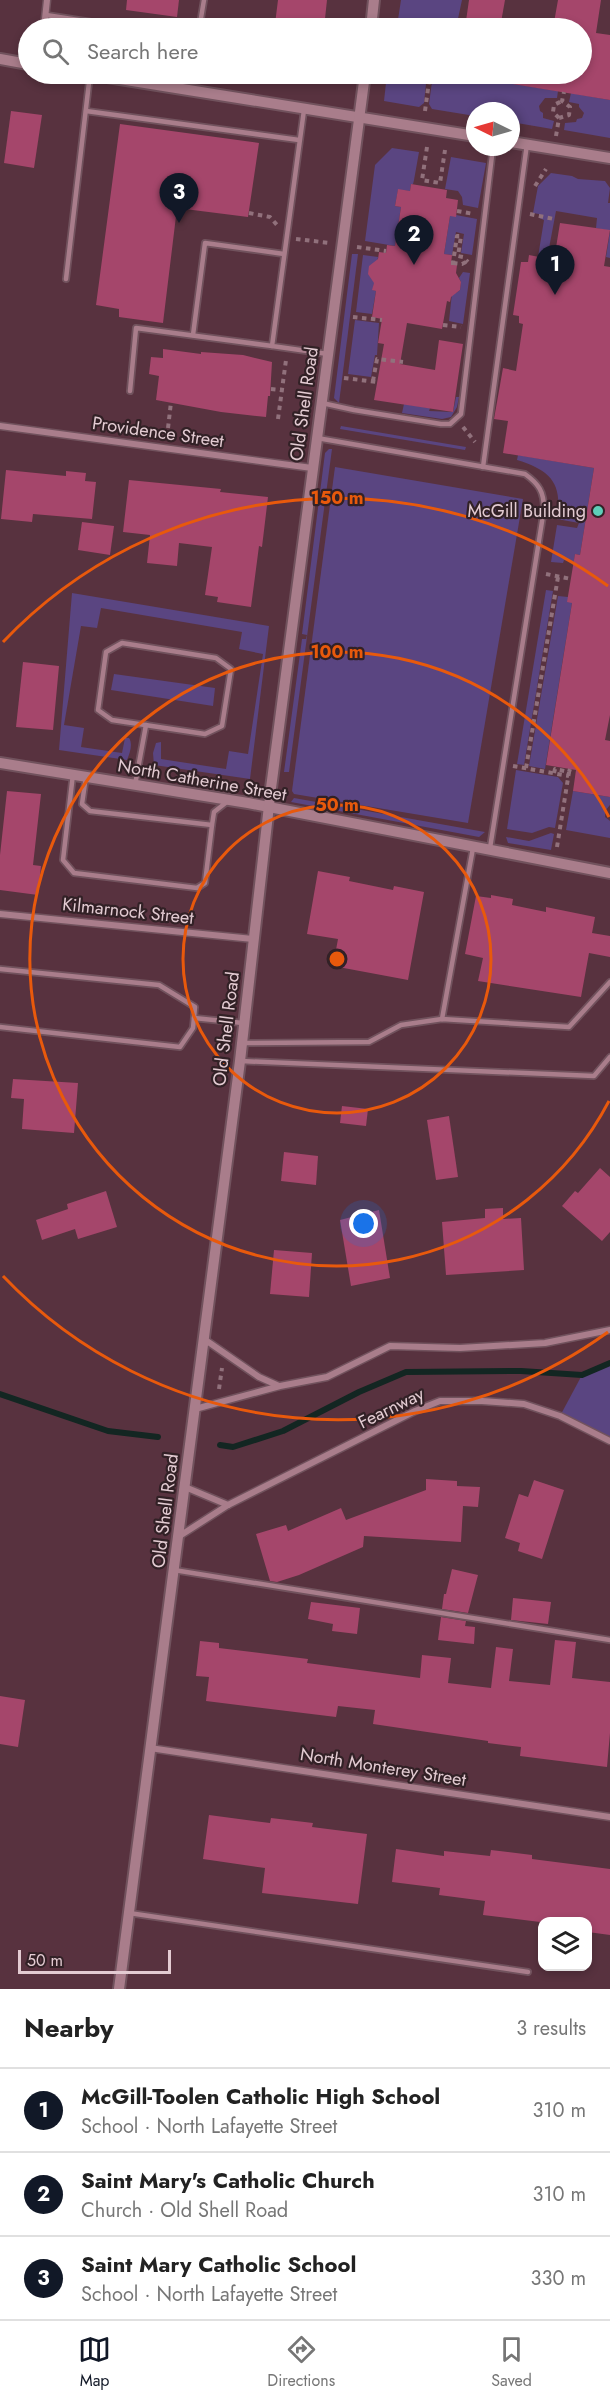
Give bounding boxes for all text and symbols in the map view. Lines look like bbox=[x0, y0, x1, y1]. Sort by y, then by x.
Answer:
search box bbox=[18, 18, 592, 84]
icon: search bbox=[39, 35, 72, 68]
text: Search here bbox=[87, 35, 198, 67]
north arrow bbox=[466, 102, 520, 156]
pin: 3 bbox=[160, 174, 198, 223]
pin: 2 bbox=[394, 216, 434, 265]
pin: 1 bbox=[536, 246, 574, 295]
street label: Old Shell Road bbox=[283, 345, 325, 463]
street label: Providence Street bbox=[90, 410, 226, 454]
text: 150 m bbox=[311, 485, 363, 511]
place label: McGill Building bbox=[468, 498, 586, 524]
marker: McGill Building bbox=[591, 504, 605, 518]
text: 100 m bbox=[310, 639, 364, 665]
street label: North Catherine Street bbox=[116, 752, 289, 808]
text: 50 m bbox=[315, 792, 359, 818]
street label: Kilmarnock Street bbox=[61, 891, 196, 931]
centre of rings bbox=[327, 949, 347, 969]
street label: Old Shell Road bbox=[206, 970, 246, 1088]
your location bbox=[349, 1209, 378, 1238]
street label: Fearnway bbox=[354, 1381, 429, 1435]
street label: Old Shell Road bbox=[145, 1452, 185, 1570]
street label: North Monterey Street bbox=[298, 1741, 469, 1793]
map controls bbox=[538, 1917, 592, 1971]
button: layers bbox=[538, 1917, 592, 1971]
scale bar bbox=[18, 1947, 171, 1974]
text: 50 m bbox=[27, 1949, 63, 1972]
text: Nearby bbox=[24, 2009, 113, 2047]
text: 3 results bbox=[516, 2014, 586, 2043]
text: McGill-Toolen Catholic High School bbox=[81, 2080, 440, 2112]
text: 1 bbox=[38, 2096, 49, 2125]
text: 310 m bbox=[532, 2096, 586, 2125]
text: School · North Lafayette Street bbox=[81, 2112, 337, 2141]
text: Saint Mary's Catholic Church bbox=[81, 2164, 375, 2196]
text: 2 bbox=[37, 2180, 50, 2209]
text: 310 m bbox=[532, 2180, 586, 2209]
text: Church · Old Shell Road bbox=[81, 2196, 288, 2225]
text: Saint Mary Catholic School bbox=[81, 2248, 356, 2280]
text: 3 bbox=[37, 2264, 50, 2293]
text: 330 m bbox=[531, 2264, 586, 2293]
text: School · North Lafayette Street bbox=[81, 2280, 337, 2309]
tab: Map bbox=[78, 2333, 111, 2392]
tab: Directions bbox=[267, 2333, 335, 2392]
tab: Saved bbox=[491, 2333, 532, 2392]

